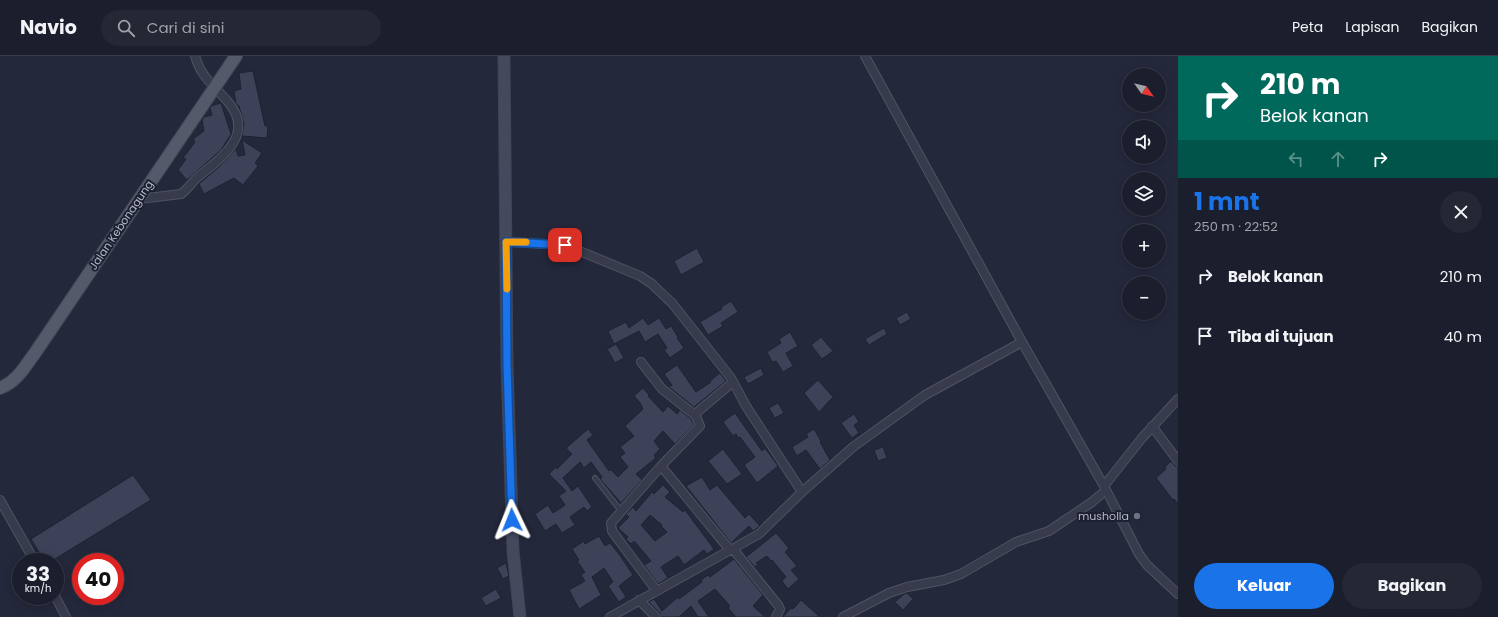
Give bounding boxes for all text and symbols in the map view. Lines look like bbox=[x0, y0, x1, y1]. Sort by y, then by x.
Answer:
search box bbox=[101, 10, 381, 46]
text: Navio bbox=[20, 14, 77, 41]
icon: search bbox=[115, 17, 137, 39]
text: Cari di sini bbox=[147, 17, 224, 38]
text: Peta bbox=[1292, 17, 1323, 37]
text: Lapisan bbox=[1345, 17, 1399, 37]
text: Bagikan bbox=[1421, 17, 1478, 37]
text: 210 m bbox=[1260, 65, 1340, 104]
north arrow bbox=[1122, 68, 1166, 112]
map controls bbox=[1122, 68, 1166, 320]
icon: right bbox=[1194, 72, 1246, 124]
text: Belok kanan bbox=[1260, 103, 1369, 128]
button: sound bbox=[1122, 120, 1166, 164]
icon: left bbox=[1285, 148, 1307, 170]
icon: ahead bbox=[1327, 148, 1349, 170]
icon: right bbox=[1369, 148, 1391, 170]
button: layers bbox=[1122, 172, 1166, 216]
street label: Jalan Kebonagung bbox=[85, 177, 157, 273]
text: 1 mnt bbox=[1194, 185, 1259, 218]
button: close bbox=[1440, 191, 1482, 233]
text: 250 m · 22:52 bbox=[1194, 217, 1278, 236]
button: + bbox=[1122, 224, 1166, 268]
pin bbox=[548, 228, 582, 262]
icon: arrive bbox=[554, 234, 576, 256]
icon: right bbox=[1194, 265, 1216, 287]
text: Belok kanan bbox=[1228, 266, 1323, 287]
text: 210 m bbox=[1440, 266, 1482, 287]
button: − bbox=[1122, 276, 1166, 320]
icon: arrive bbox=[1194, 325, 1216, 347]
text: Tiba di tujuan bbox=[1228, 326, 1334, 347]
text: 40 m bbox=[1444, 326, 1482, 347]
position arrow bbox=[491, 499, 533, 541]
place label: musholla bbox=[1078, 508, 1129, 524]
marker: musholla bbox=[1132, 511, 1142, 521]
speed limit sign: 40 bbox=[72, 553, 124, 605]
text: 33 bbox=[26, 560, 50, 588]
button: Keluar bbox=[1194, 563, 1334, 609]
button: Bagikan bbox=[1342, 563, 1482, 609]
text: km/h bbox=[25, 581, 51, 596]

